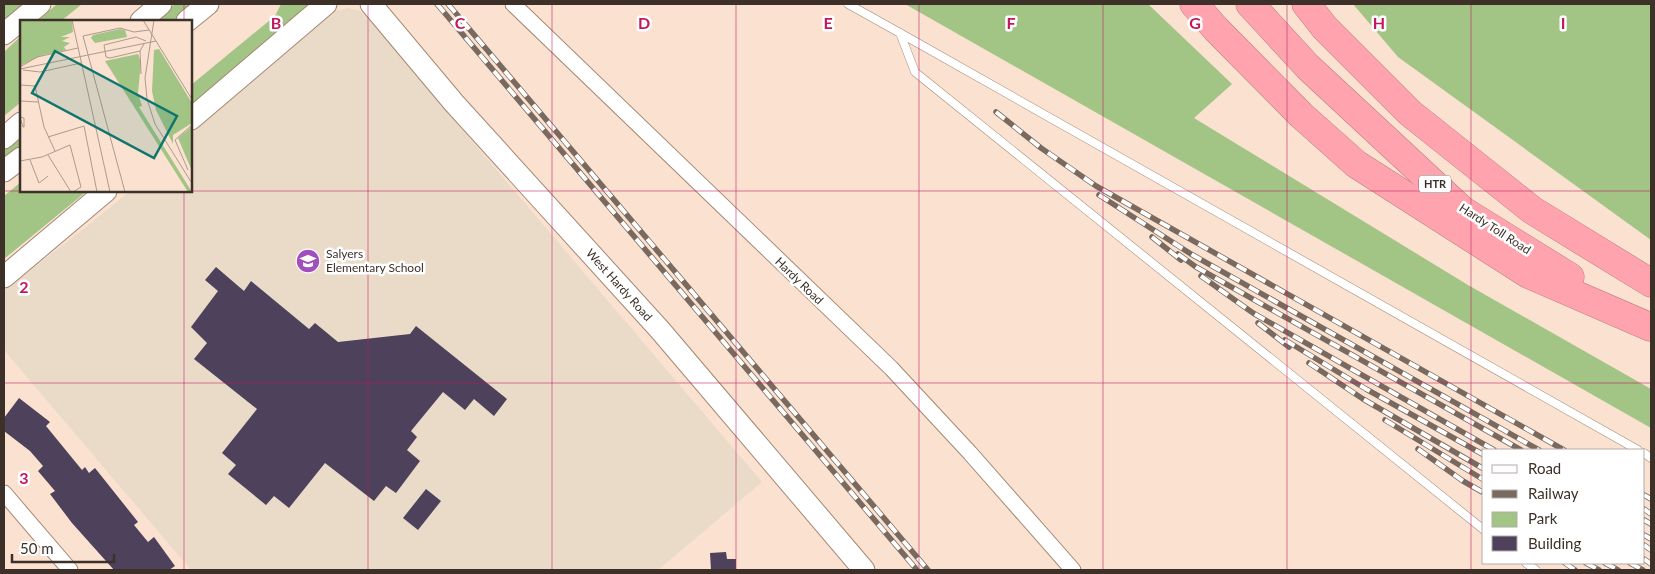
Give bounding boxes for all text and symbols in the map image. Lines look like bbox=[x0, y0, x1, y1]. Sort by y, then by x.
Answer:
text: B bbox=[271, 13, 281, 32]
text: C bbox=[455, 13, 466, 32]
text: D bbox=[638, 13, 650, 32]
text: E bbox=[823, 13, 833, 32]
text: F bbox=[1006, 13, 1016, 32]
text: G bbox=[1189, 13, 1201, 32]
text: H bbox=[1373, 13, 1385, 32]
text: I bbox=[1561, 13, 1565, 32]
inset map bbox=[20, 20, 192, 192]
road number: HTR bbox=[1419, 175, 1451, 192]
street label: Hardy Toll Road bbox=[1457, 200, 1534, 257]
street label: West Hardy Road bbox=[583, 245, 656, 324]
place label: Salyers Elementary School bbox=[326, 246, 424, 275]
school or university icon: Salyers Elementary School bbox=[295, 248, 321, 274]
street label: Hardy Road bbox=[772, 254, 827, 307]
text: 2 bbox=[19, 277, 29, 296]
legend bbox=[1482, 449, 1645, 564]
text: Road bbox=[1528, 459, 1561, 477]
text: 3 bbox=[19, 468, 29, 487]
text: Railway bbox=[1528, 484, 1579, 502]
text: Park bbox=[1528, 509, 1558, 527]
scale bar bbox=[12, 532, 115, 564]
text: Building bbox=[1528, 534, 1581, 552]
text: 50 m bbox=[20, 539, 54, 557]

